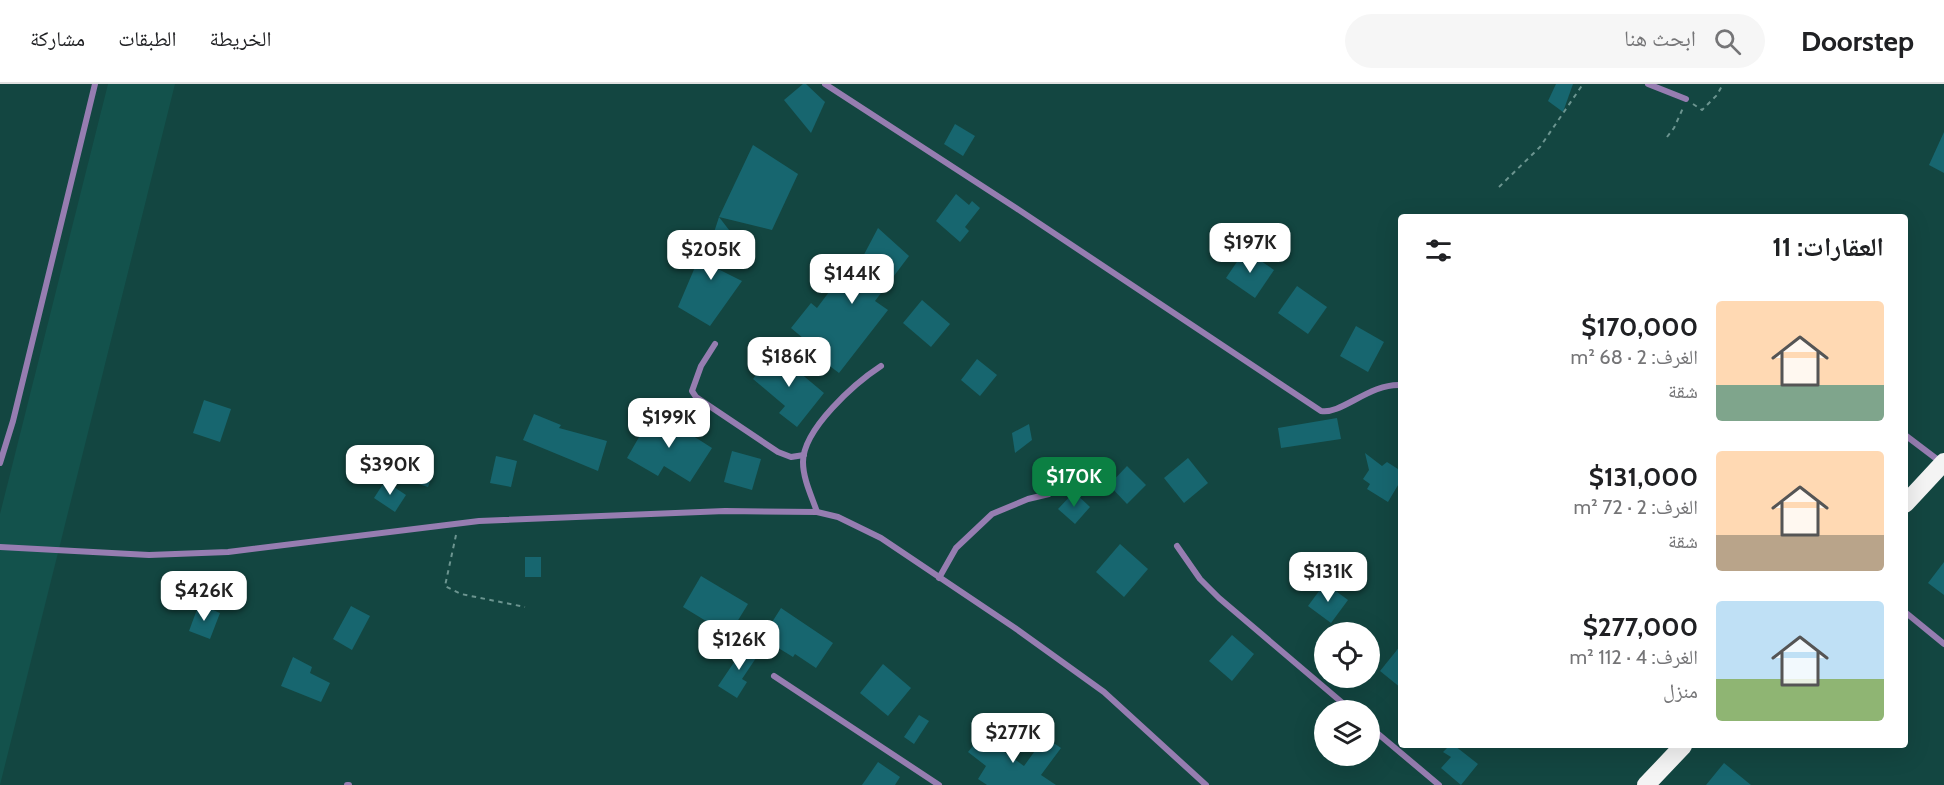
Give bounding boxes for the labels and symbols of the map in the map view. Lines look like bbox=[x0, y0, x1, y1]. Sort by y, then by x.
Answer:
pin: $197K bbox=[1208, 223, 1292, 274]
pin: $205K bbox=[669, 230, 753, 281]
pin: $144K bbox=[810, 254, 894, 305]
pin: $186K bbox=[747, 337, 831, 388]
pin: $199K bbox=[627, 398, 711, 449]
pin: $390K bbox=[348, 445, 432, 496]
pin: $170K bbox=[1032, 457, 1116, 508]
pin: $131K bbox=[1286, 552, 1370, 603]
pin: $426K bbox=[162, 571, 246, 622]
pin: $126K bbox=[697, 620, 781, 671]
pin: $277K bbox=[971, 713, 1055, 764]

